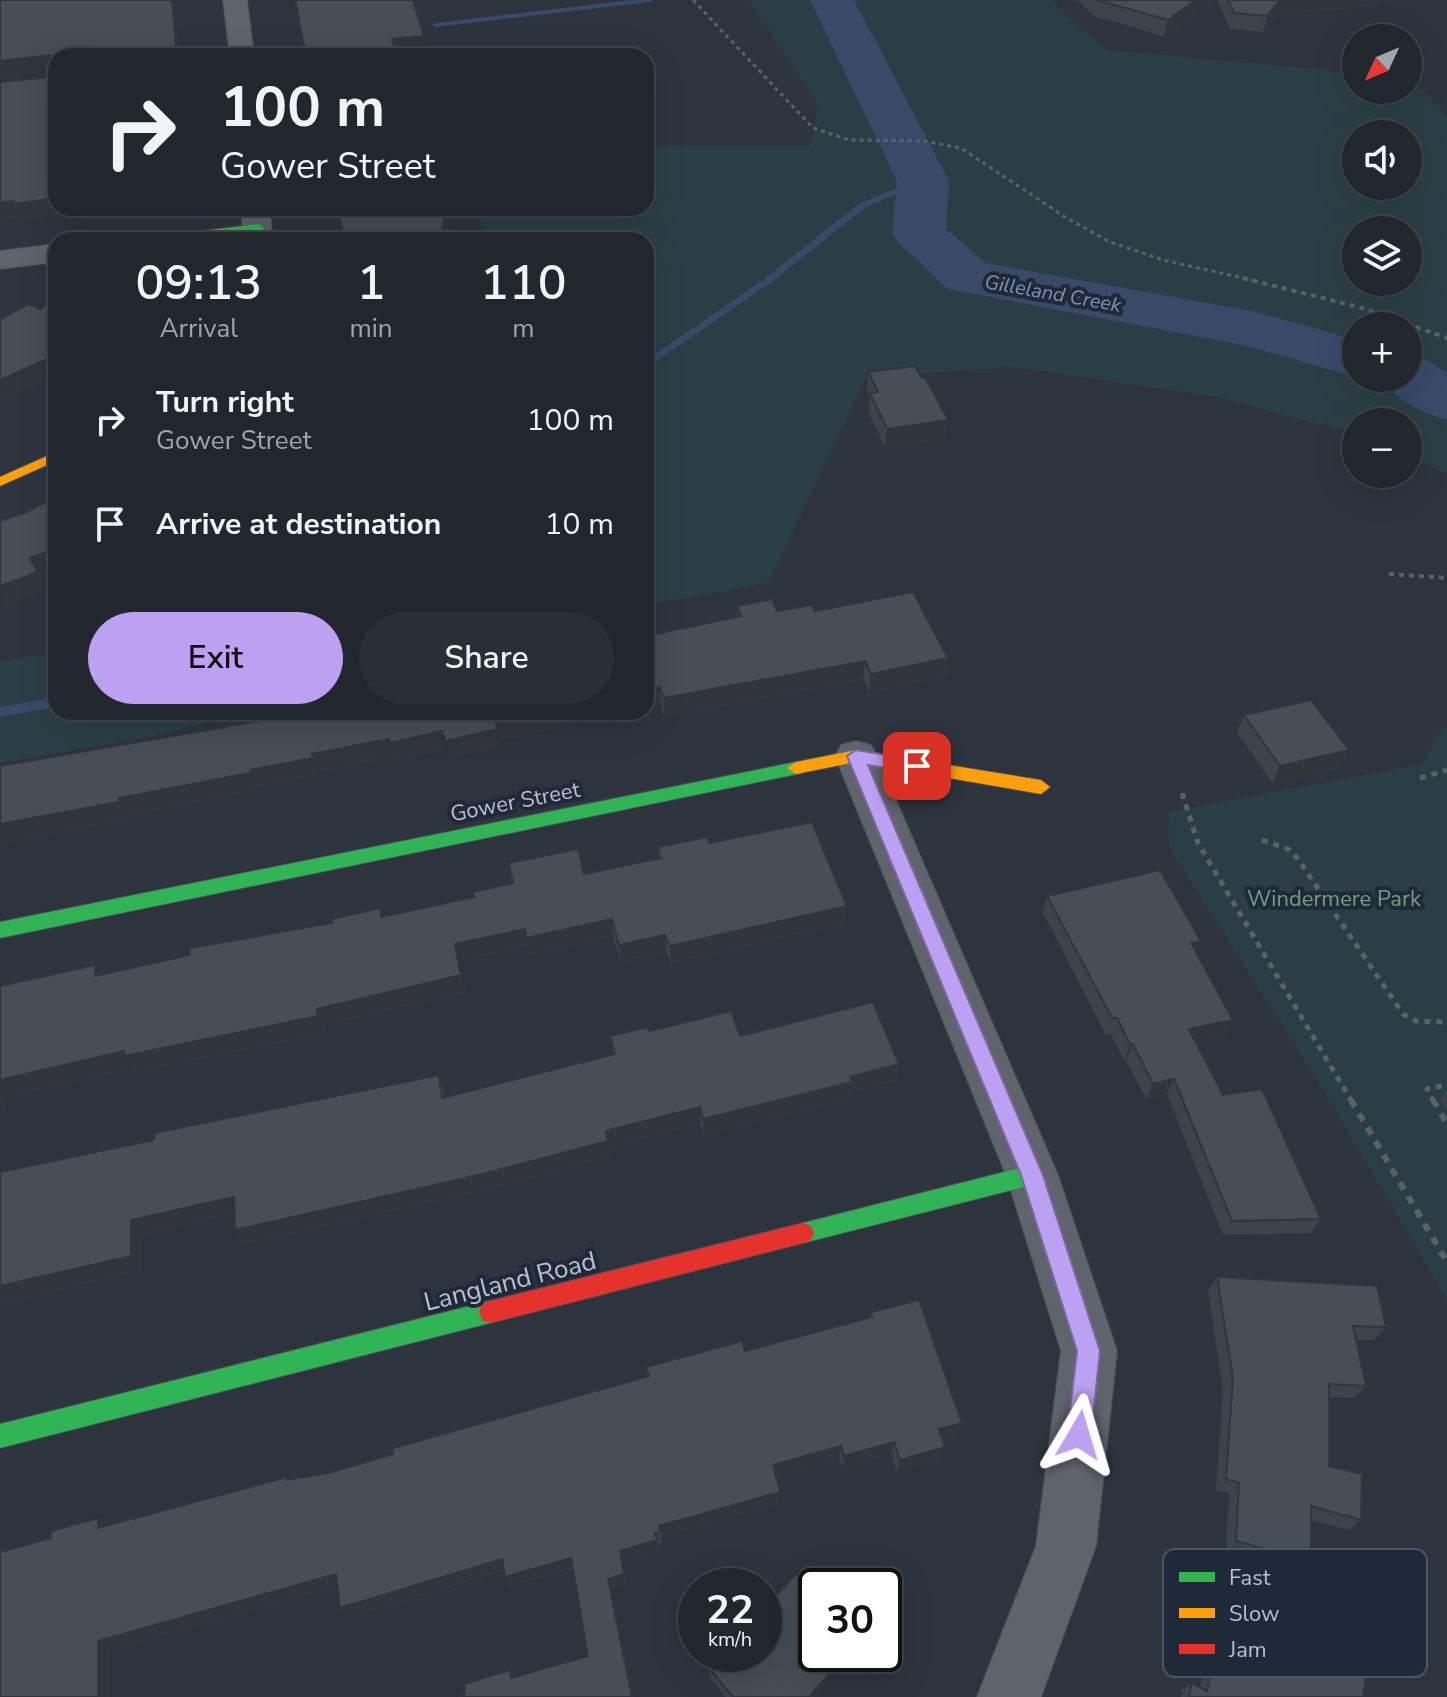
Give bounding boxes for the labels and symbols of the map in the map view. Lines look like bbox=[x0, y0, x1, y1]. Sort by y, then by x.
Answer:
north arrow bbox=[1342, 24, 1422, 104]
water label: Gilleland Creek bbox=[983, 268, 1124, 319]
pin bbox=[883, 732, 951, 800]
street label: Gower Street bbox=[448, 775, 583, 829]
park label: Windermere Park bbox=[1247, 884, 1422, 914]
street label: Langland Road bbox=[420, 1243, 600, 1320]
position arrow bbox=[1037, 1393, 1121, 1477]
legend bbox=[1163, 1549, 1427, 1677]
text: Fast bbox=[1229, 1563, 1271, 1593]
speed limit sign: 30 bbox=[798, 1568, 902, 1672]
text: Slow bbox=[1229, 1599, 1280, 1629]
text: Jam bbox=[1228, 1635, 1267, 1665]

